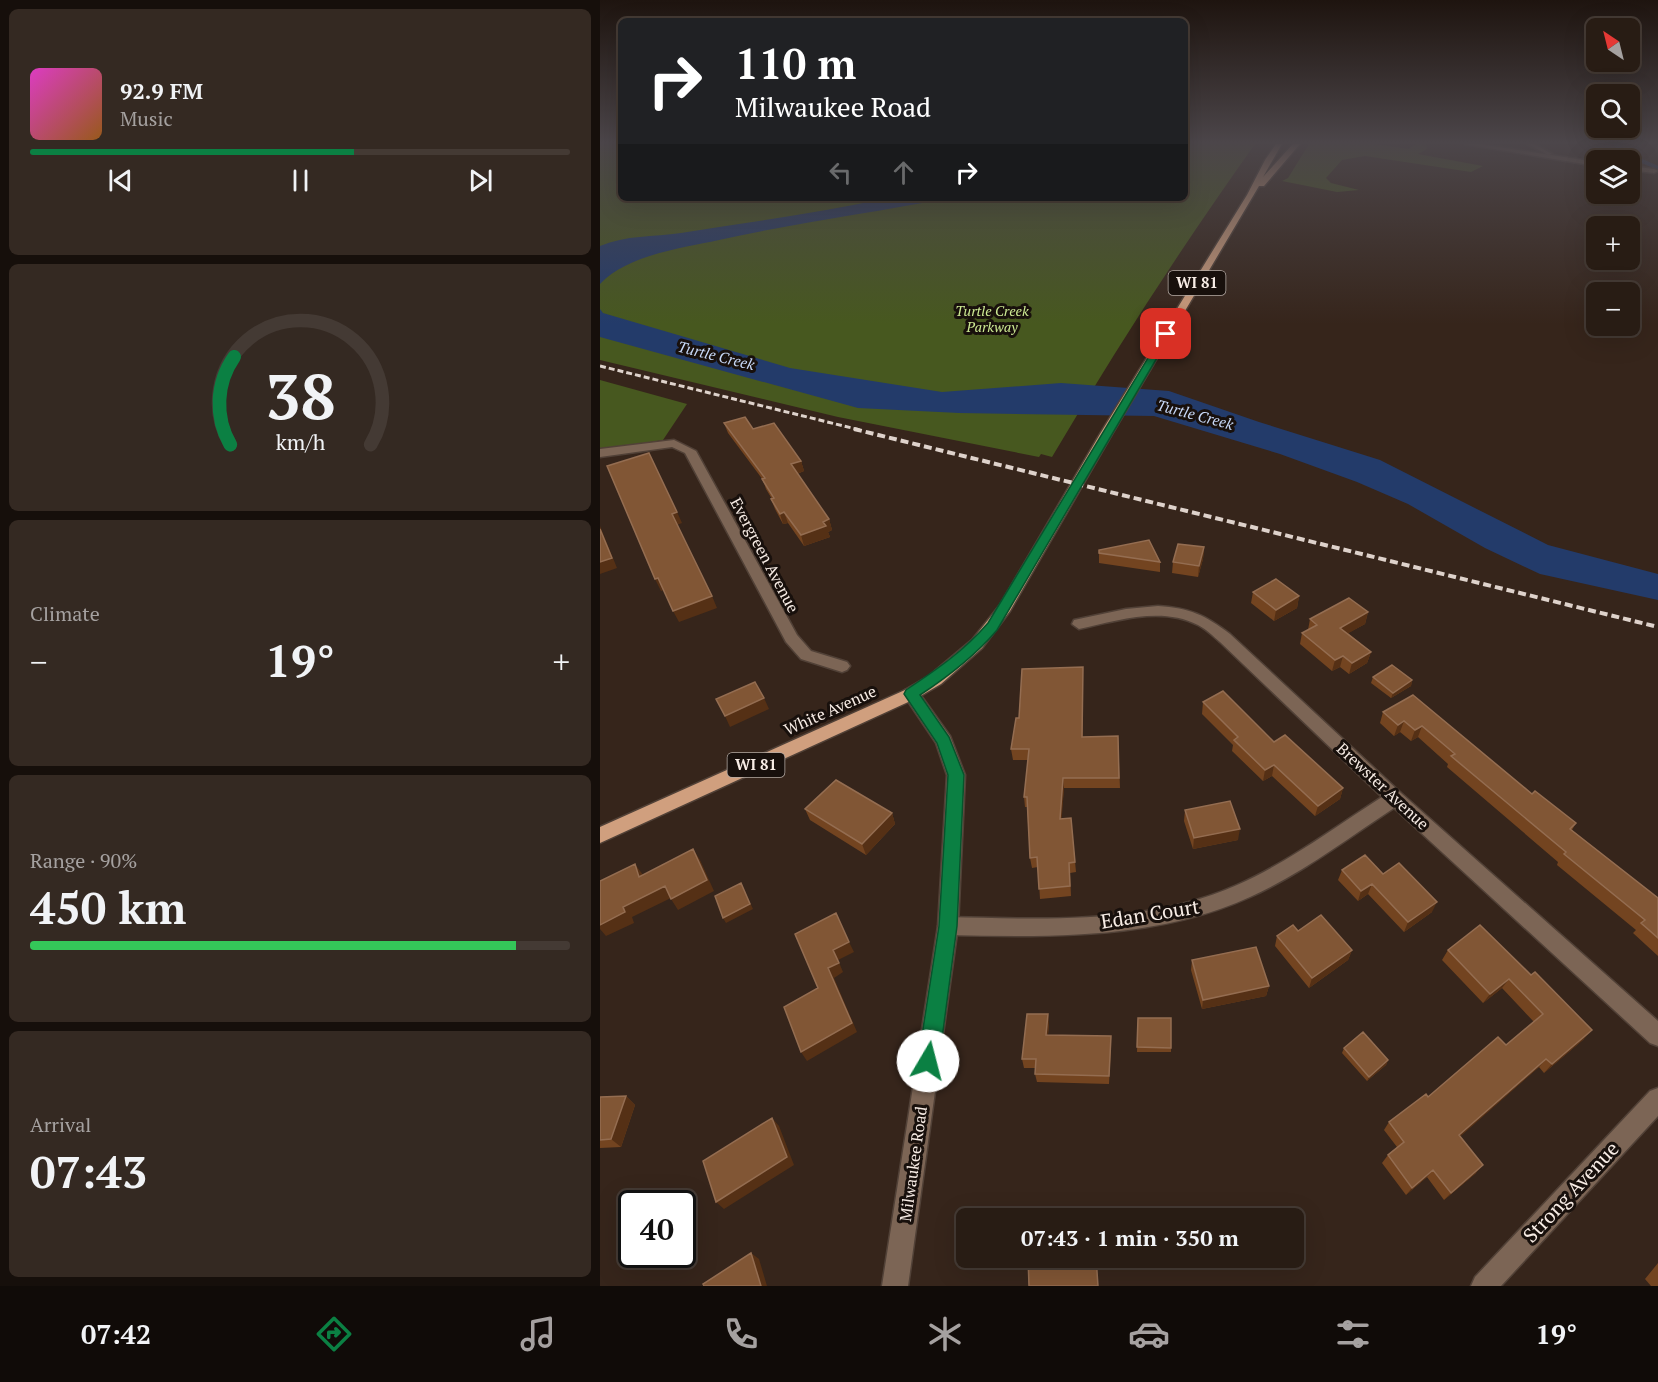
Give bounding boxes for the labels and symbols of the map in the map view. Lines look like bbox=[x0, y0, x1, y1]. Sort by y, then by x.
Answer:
north arrow bbox=[1586, 18, 1640, 72]
road number: WI 81 bbox=[1168, 271, 1226, 295]
park label: Turtle Creek Parkway bbox=[955, 301, 1029, 336]
pin bbox=[1140, 308, 1191, 359]
water label: Turtle Creek bbox=[676, 336, 758, 374]
water label: Turtle Creek bbox=[1155, 394, 1237, 434]
street label: Evergreen Avenue bbox=[725, 494, 805, 616]
street label: White Avenue bbox=[780, 680, 880, 740]
street label: Brewster Avenue bbox=[1332, 737, 1434, 835]
road number: WI 81 bbox=[728, 753, 784, 777]
street label: Edan Court bbox=[1099, 892, 1202, 935]
position arrow bbox=[896, 1029, 960, 1093]
street label: Milwaukee Road bbox=[894, 1105, 932, 1223]
street label: Strong Avenue bbox=[1517, 1135, 1625, 1248]
speed limit sign: 40 bbox=[618, 1190, 696, 1268]

